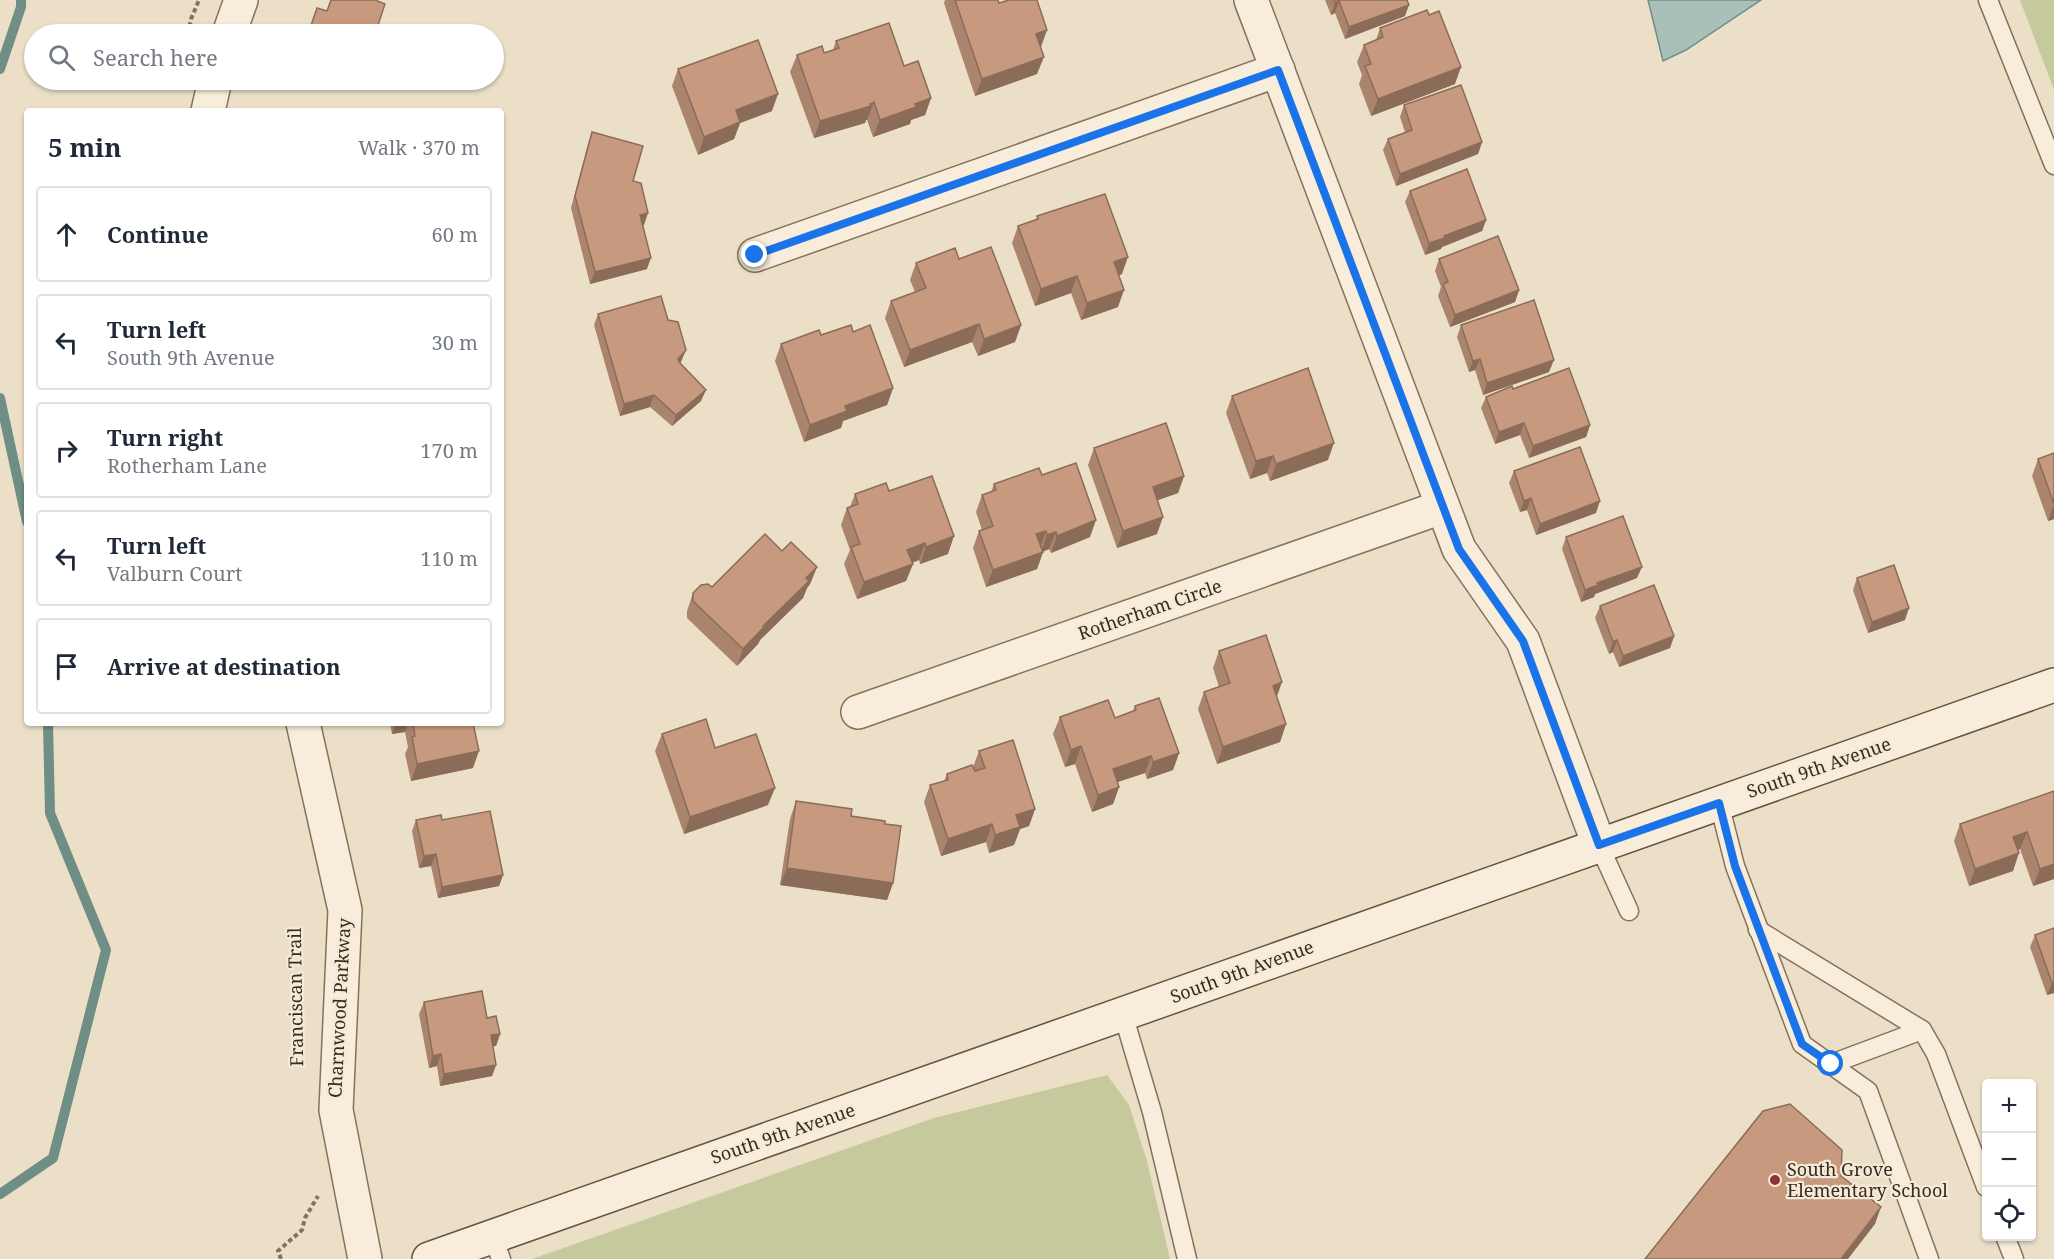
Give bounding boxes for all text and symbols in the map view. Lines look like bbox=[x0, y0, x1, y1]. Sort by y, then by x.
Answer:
search box bbox=[24, 24, 504, 90]
icon: search bbox=[45, 41, 78, 74]
text: Search here bbox=[93, 42, 218, 72]
text: 5 min bbox=[48, 129, 122, 165]
text: Walk · 370 m bbox=[358, 134, 480, 161]
icon: ahead bbox=[50, 218, 83, 251]
text: Continue bbox=[107, 219, 209, 249]
text: 60 m bbox=[432, 221, 478, 248]
route end bbox=[741, 241, 767, 267]
text: Turn left bbox=[107, 314, 206, 344]
icon: left bbox=[50, 326, 83, 359]
text: 30 m bbox=[432, 329, 478, 356]
text: South 9th Avenue bbox=[107, 344, 275, 371]
text: Turn right bbox=[107, 422, 223, 452]
icon: right bbox=[50, 434, 83, 467]
text: 170 m bbox=[420, 437, 478, 464]
text: Rotherham Lane bbox=[107, 452, 267, 479]
text: Turn left bbox=[107, 530, 206, 560]
icon: left bbox=[50, 542, 83, 575]
text: 110 m bbox=[420, 545, 478, 572]
text: Valburn Court bbox=[107, 560, 242, 587]
street label: Rotherham Circle bbox=[1075, 573, 1225, 645]
icon: arrive bbox=[50, 650, 83, 683]
text: Arrive at destination bbox=[107, 651, 341, 681]
street label: South 9th Avenue bbox=[1743, 731, 1894, 803]
street label: Charnwood Parkway bbox=[322, 917, 356, 1099]
street label: Franciscan Trail bbox=[282, 927, 308, 1067]
street label: South 9th Avenue bbox=[1167, 934, 1317, 1008]
route start bbox=[1817, 1050, 1843, 1076]
map controls bbox=[1982, 1079, 2036, 1241]
button: + bbox=[1982, 1079, 2036, 1133]
street label: South 9th Avenue bbox=[707, 1097, 858, 1169]
button: − bbox=[1982, 1133, 2036, 1187]
place label: South Grove Elementary School bbox=[1787, 1157, 1948, 1202]
marker: South Grove Elementary School bbox=[1768, 1173, 1782, 1187]
button: locate bbox=[1982, 1187, 2036, 1241]

